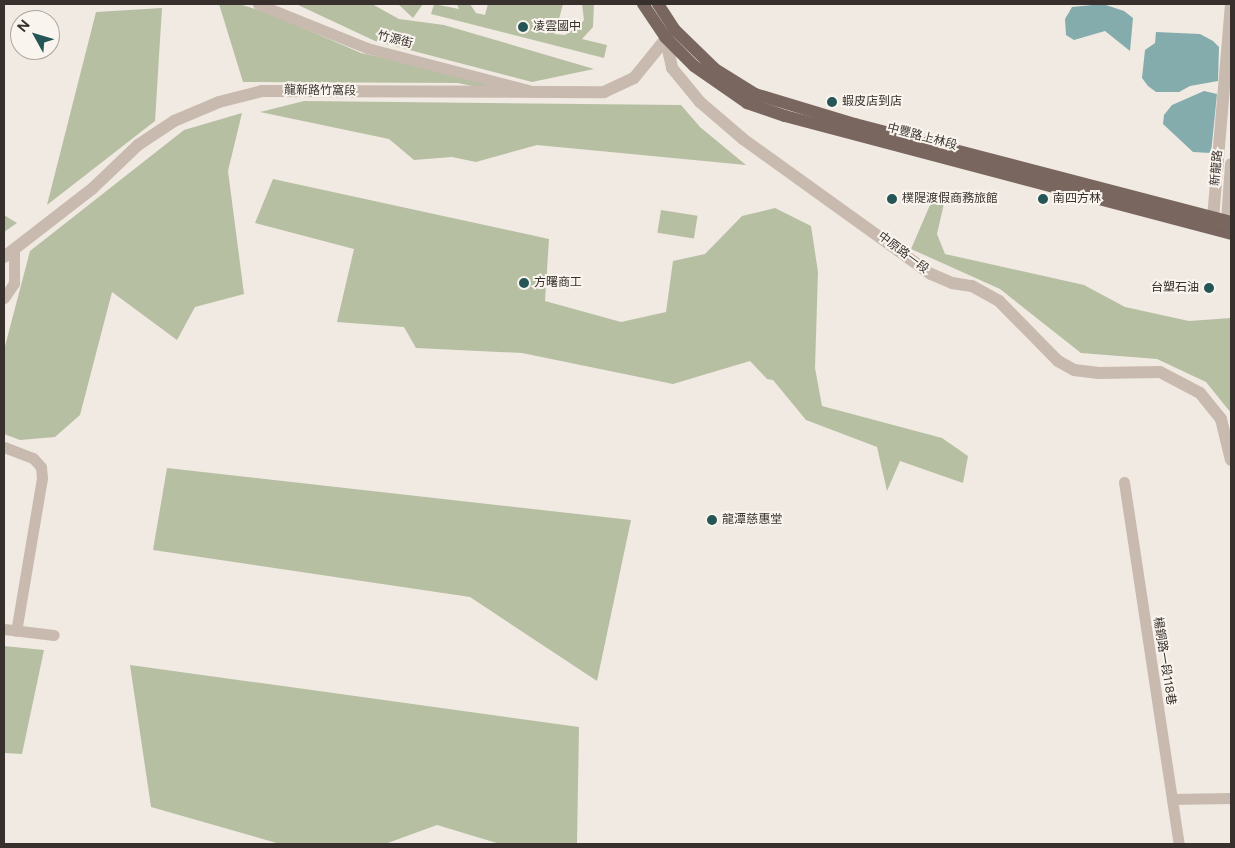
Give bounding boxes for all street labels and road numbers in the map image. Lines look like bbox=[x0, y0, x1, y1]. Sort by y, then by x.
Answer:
street label: 竹源街 bbox=[376, 29, 414, 51]
street label: 龍新路竹窩段 bbox=[284, 83, 356, 99]
street label: 中豐路上林段 bbox=[885, 121, 959, 153]
street label: 新龍路 bbox=[1208, 149, 1226, 187]
street label: 中原路一段 bbox=[875, 229, 931, 277]
street label: 楊銅路一段118巷 bbox=[1150, 616, 1178, 706]

